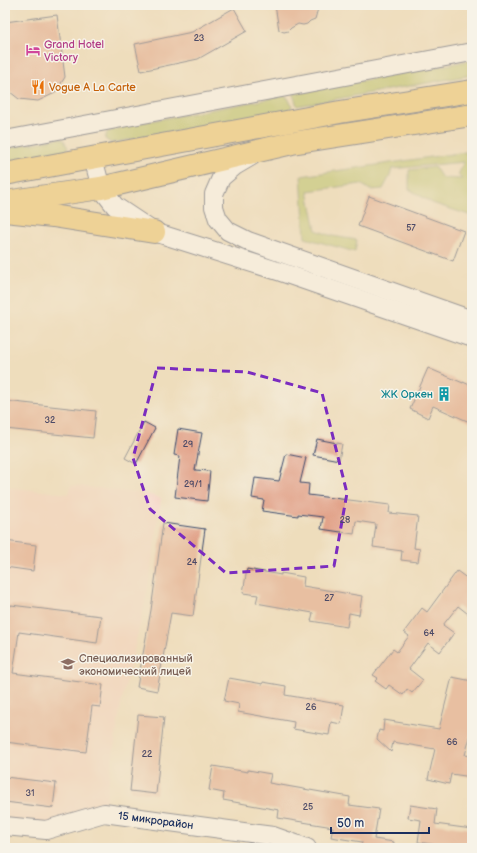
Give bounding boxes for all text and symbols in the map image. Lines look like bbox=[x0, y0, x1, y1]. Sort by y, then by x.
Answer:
house number: 23 bbox=[194, 33, 205, 44]
place label: Grand Hotel Victory bbox=[44, 38, 104, 64]
hotel icon: Grand Hotel Victory bbox=[25, 42, 41, 58]
restaurant icon: Vogue A La Carte bbox=[30, 79, 46, 95]
place label: Vogue A La Carte bbox=[49, 81, 136, 94]
house number: 57 bbox=[406, 223, 416, 234]
building icon: ЖК Оркен bbox=[436, 386, 452, 402]
place label: ЖК Оркен bbox=[381, 388, 433, 401]
house number: 32 bbox=[45, 415, 56, 426]
house number: 29 bbox=[183, 439, 193, 450]
house number: 29/1 bbox=[184, 479, 202, 490]
house number: 28 bbox=[340, 515, 350, 526]
house number: 24 bbox=[187, 557, 198, 568]
house number: 27 bbox=[324, 593, 334, 604]
house number: 64 bbox=[424, 628, 435, 639]
place label: Специализированный экономический лицей bbox=[79, 652, 193, 678]
school or university icon: Специализированный экономический лицей bbox=[60, 656, 76, 672]
house number: 26 bbox=[306, 702, 317, 713]
house number: 66 bbox=[447, 737, 458, 748]
house number: 22 bbox=[142, 749, 153, 760]
house number: 31 bbox=[25, 788, 35, 799]
house number: 25 bbox=[303, 802, 313, 813]
street label: 15 микрорайон bbox=[117, 809, 194, 832]
scale bar bbox=[331, 809, 429, 835]
text: 50 m bbox=[337, 816, 364, 831]

